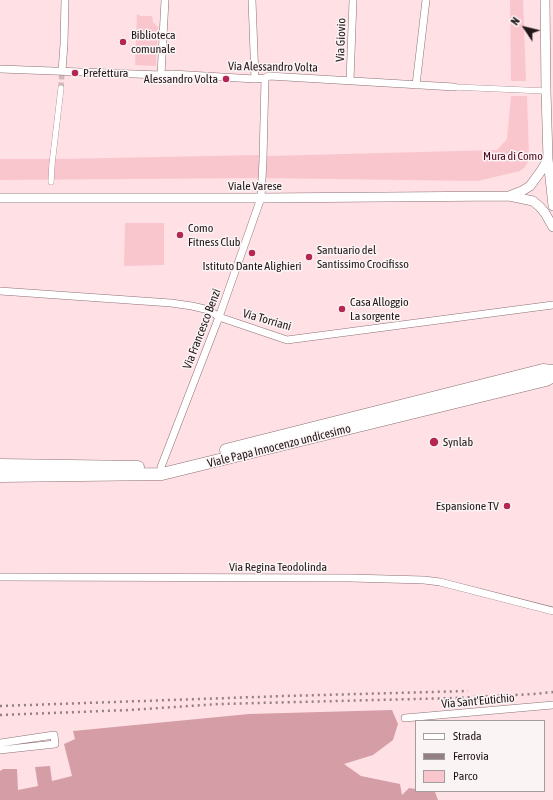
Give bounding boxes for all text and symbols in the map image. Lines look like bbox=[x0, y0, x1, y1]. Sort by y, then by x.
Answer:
north arrow bbox=[505, 8, 545, 48]
text: N bbox=[508, 15, 522, 27]
street label: Via Giovio bbox=[333, 18, 349, 62]
place label: Biblioteca comunale bbox=[131, 28, 175, 56]
marker: Biblioteca comunale bbox=[118, 37, 128, 47]
street label: Via Alessandro Volta bbox=[228, 59, 318, 75]
place label: Prefettura bbox=[83, 66, 128, 80]
marker: Prefettura bbox=[70, 68, 80, 78]
place label: Alessandro Volta bbox=[144, 72, 218, 86]
marker: Alessandro Volta bbox=[221, 74, 231, 84]
park label: Mura di Como bbox=[483, 149, 543, 163]
street label: Viale Varese bbox=[228, 179, 282, 193]
place label: Como Fitness Club bbox=[188, 221, 240, 249]
marker: Como Fitness Club bbox=[175, 230, 185, 240]
place label: Santuario del Santissimo Crocifisso bbox=[317, 243, 409, 271]
marker: Istituto Dante Alighieri bbox=[247, 248, 257, 258]
marker: Santuario del Santissimo Crocifisso bbox=[304, 252, 314, 262]
place label: Istituto Dante Alighieri bbox=[202, 259, 302, 273]
street label: Via Francesco Benzi bbox=[180, 287, 224, 371]
place label: Casa Alloggio La sorgente bbox=[350, 295, 409, 323]
marker: Casa Alloggio La sorgente bbox=[337, 304, 347, 314]
street label: Via Torriani bbox=[241, 306, 293, 334]
street label: Viale Papa Innocenzo undicesimo bbox=[206, 421, 352, 471]
place label: Synlab bbox=[443, 435, 473, 449]
marker: Synlab bbox=[428, 436, 440, 448]
place label: Espansione TV bbox=[436, 499, 499, 513]
marker: Espansione TV bbox=[502, 501, 512, 511]
street label: Via Regina Teodolinda bbox=[229, 560, 327, 574]
street label: Via Sant'Eutichio bbox=[441, 691, 515, 711]
legend bbox=[415, 720, 545, 792]
text: Strada bbox=[453, 729, 482, 743]
text: Ferrovia bbox=[453, 749, 489, 763]
text: Parco bbox=[453, 769, 478, 783]

